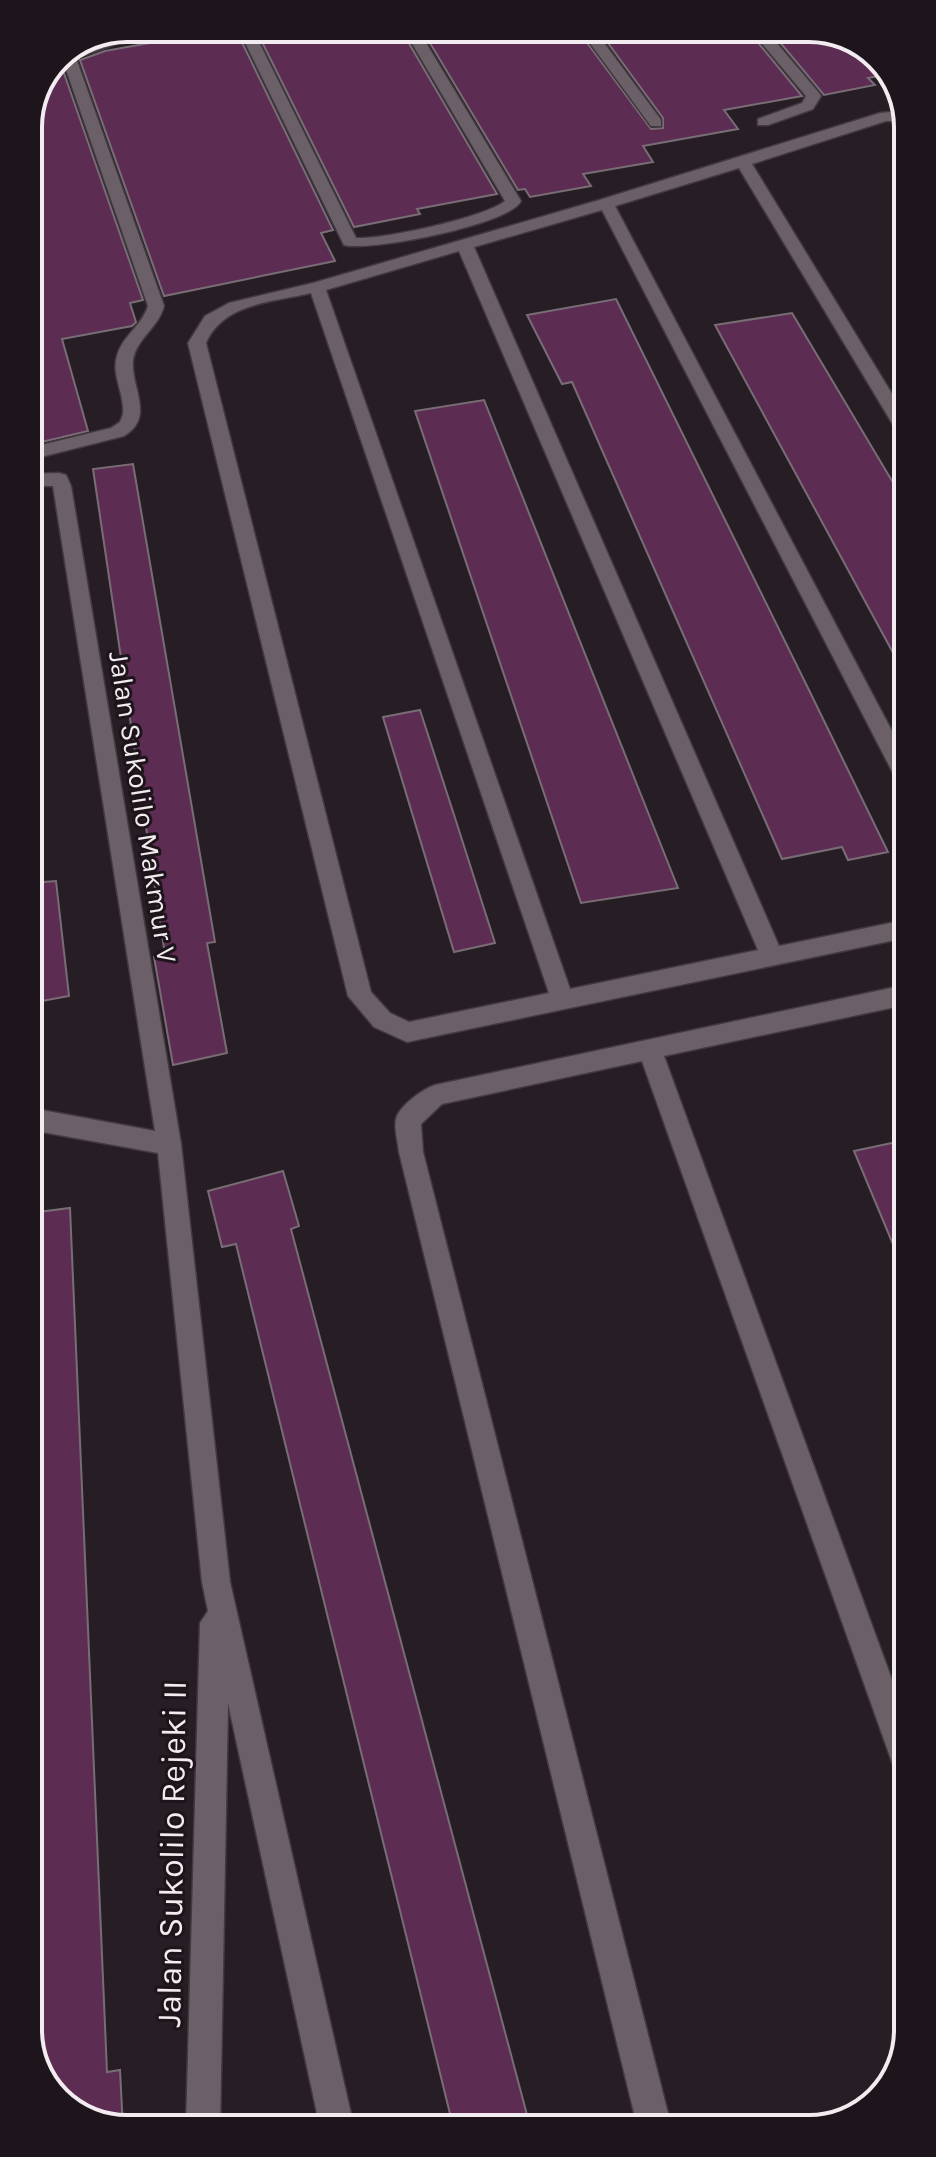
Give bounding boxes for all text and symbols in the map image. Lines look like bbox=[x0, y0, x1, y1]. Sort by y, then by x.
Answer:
street label: Jalan Sukolilo Makmur V bbox=[102, 649, 184, 965]
street label: Jalan Sukolilo Rejeki II bbox=[149, 1680, 195, 2028]

